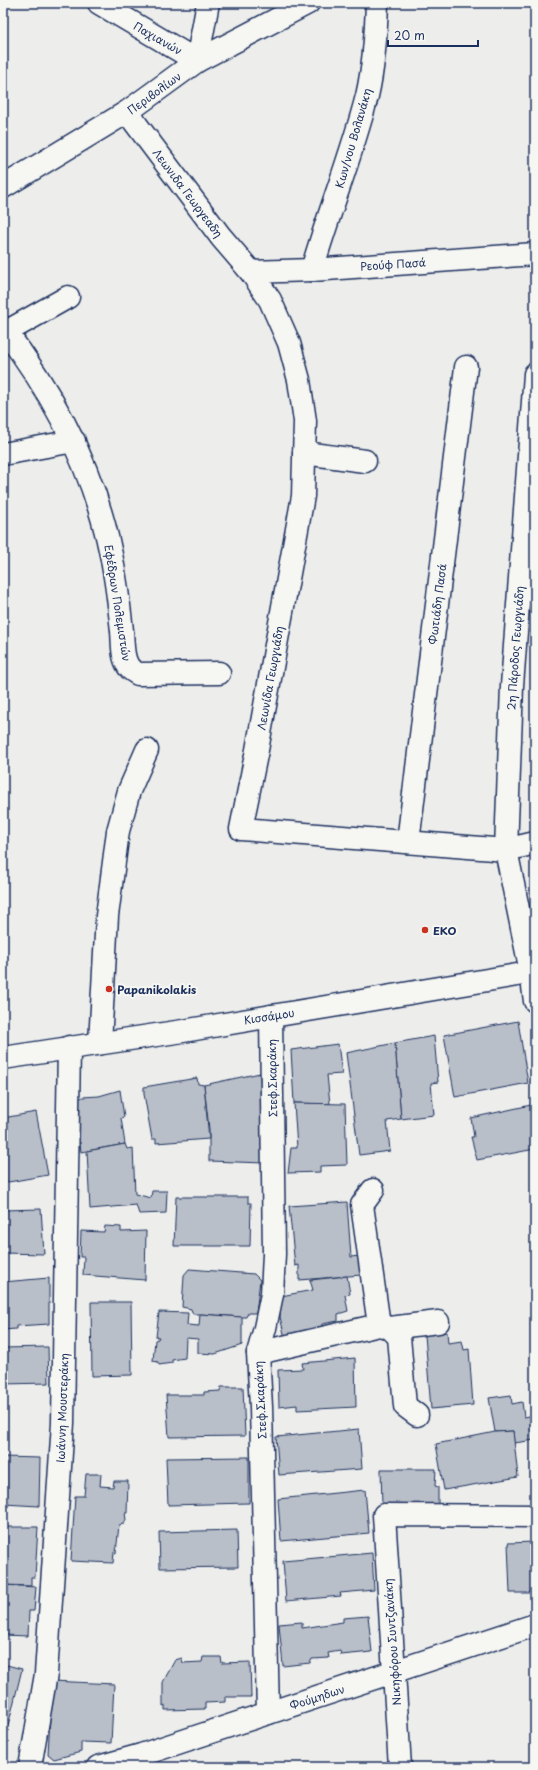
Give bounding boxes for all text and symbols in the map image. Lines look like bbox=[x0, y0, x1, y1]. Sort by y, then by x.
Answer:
street label: Παχιανών bbox=[130, 17, 186, 59]
scale bar bbox=[388, 22, 478, 48]
text: 20 m bbox=[394, 26, 425, 44]
street label: Περιβολίων bbox=[123, 68, 185, 118]
street label: Κων/νου Βολανάκη bbox=[331, 86, 375, 190]
street label: Λεωνιδα Γεωργεαδη bbox=[149, 145, 227, 241]
street label: Ρεούφ Πασά bbox=[360, 253, 426, 275]
street label: Εφέδρων Πολεμιστών bbox=[100, 544, 136, 662]
street label: Φωτιάδη Πασά bbox=[424, 563, 450, 645]
street label: 2η Πάροδος Γεωργιάδη bbox=[502, 585, 528, 711]
street label: Λεωνίδα Γεωργιάδη bbox=[252, 625, 288, 731]
place label: EKO bbox=[433, 922, 457, 939]
marker: EKO bbox=[420, 925, 430, 935]
place label: Papanikolakis bbox=[117, 981, 196, 998]
marker: Papanikolakis bbox=[104, 984, 114, 994]
street label: Κισσάμου bbox=[242, 1004, 296, 1028]
street label: Στεφ.Σκαράκη bbox=[263, 1039, 281, 1117]
street label: Ιωάννη Μουστεράκη bbox=[52, 1353, 72, 1463]
street label: Στεφ.Σκαράκη bbox=[249, 1361, 271, 1439]
street label: Νικηφόρου Συντζανάκη bbox=[379, 1578, 405, 1706]
street label: Φούμηδων bbox=[287, 1680, 347, 1714]

